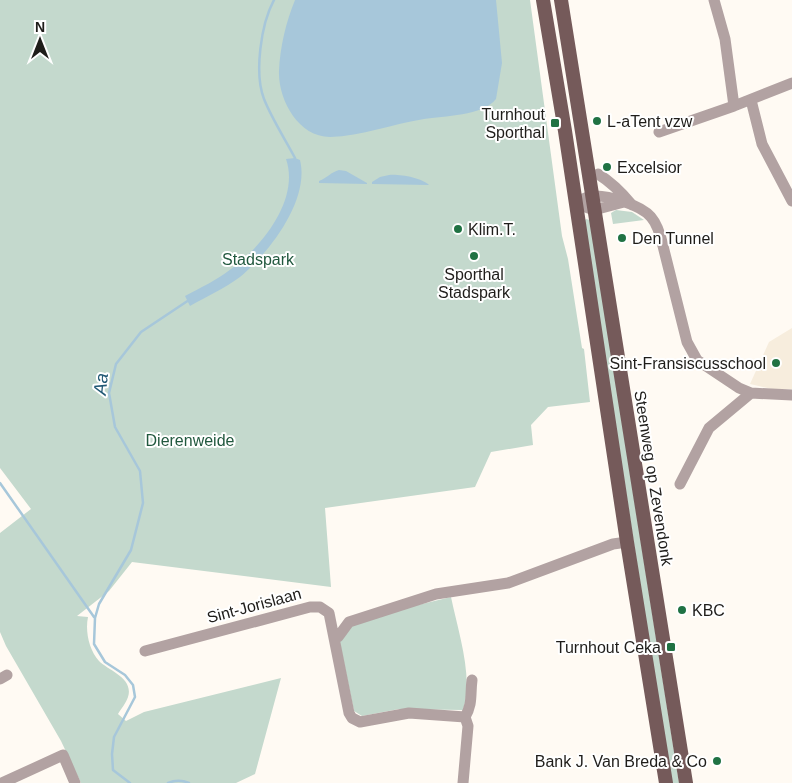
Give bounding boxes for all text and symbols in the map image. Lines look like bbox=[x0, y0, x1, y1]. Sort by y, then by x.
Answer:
north arrow bbox=[15, 15, 65, 65]
text: N bbox=[35, 19, 45, 35]
place label: Turnhout Sporthal bbox=[482, 106, 546, 141]
place label: L-aTent vzw bbox=[607, 113, 693, 130]
marker: L-aTent vzw bbox=[591, 115, 603, 127]
marker: Turnhout Sporthal bbox=[549, 117, 561, 129]
place label: Excelsior bbox=[617, 159, 683, 176]
marker: Excelsior bbox=[601, 161, 613, 173]
place label: Klim.T. bbox=[468, 221, 516, 238]
marker: Klim.T. bbox=[452, 223, 464, 235]
place label: Den Tunnel bbox=[632, 230, 714, 247]
marker: Den Tunnel bbox=[616, 232, 628, 244]
marker: Sporthal Stadspark bbox=[468, 250, 480, 262]
park label: Stadspark bbox=[222, 251, 295, 268]
place label: Sporthal Stadspark bbox=[438, 266, 511, 301]
place label: Sint-Fransiscusschool bbox=[610, 355, 766, 372]
marker: Sint-Fransiscusschool bbox=[770, 357, 782, 369]
water label: Aa bbox=[90, 372, 112, 397]
street label: Steenweg op Zevendonk bbox=[631, 389, 676, 568]
park label: Dierenweide bbox=[146, 432, 235, 449]
street label: Sint-Jorislaan bbox=[205, 585, 303, 626]
place label: KBC bbox=[692, 602, 725, 619]
marker: KBC bbox=[676, 604, 688, 616]
place label: Turnhout Ceka bbox=[556, 639, 661, 656]
marker: Turnhout Ceka bbox=[665, 641, 677, 653]
place label: Bank J. Van Breda & Co bbox=[535, 753, 707, 770]
marker: Bank J. Van Breda & Co bbox=[711, 755, 723, 767]

